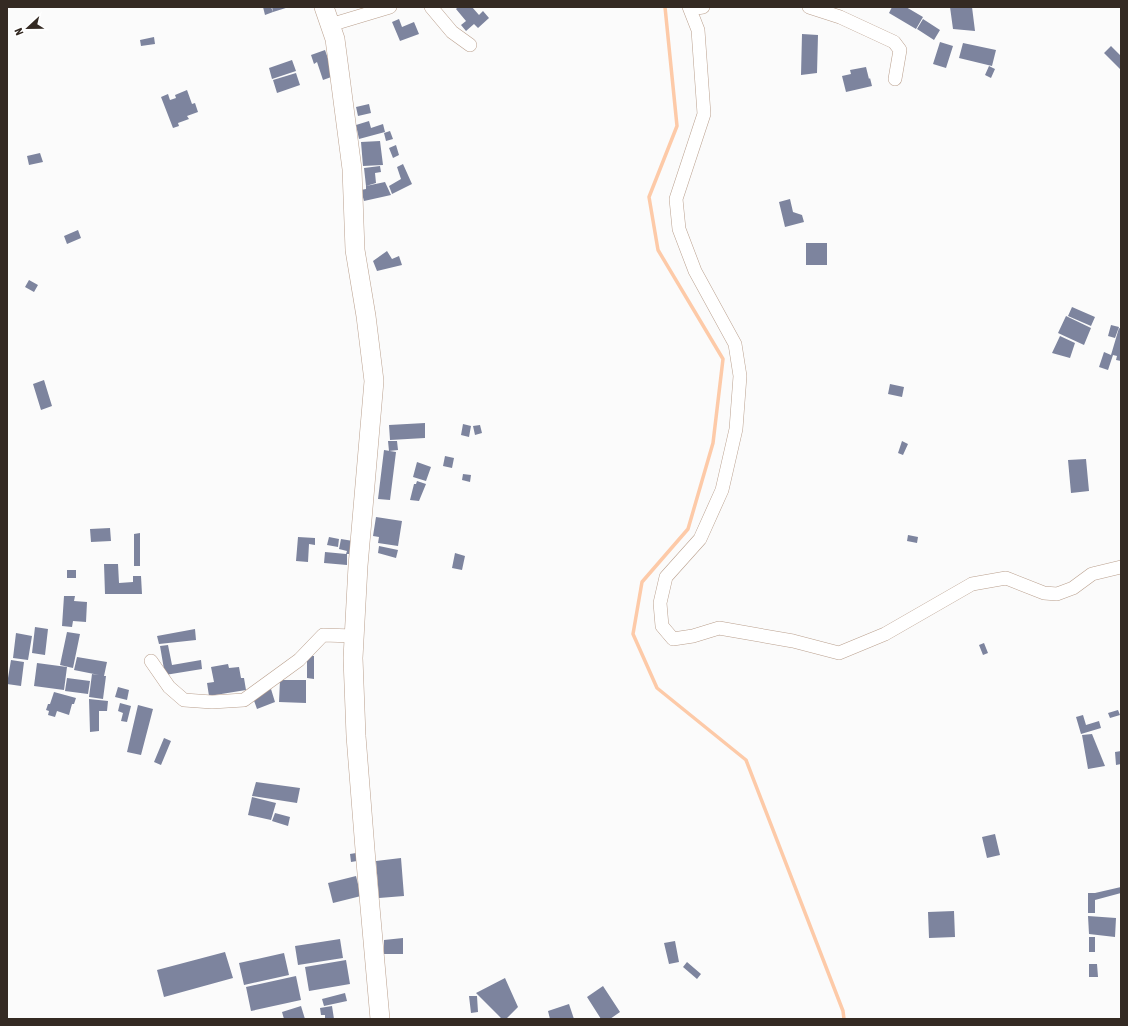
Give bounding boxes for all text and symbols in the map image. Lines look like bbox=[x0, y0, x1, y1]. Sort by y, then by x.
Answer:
north arrow bbox=[8, 8, 48, 48]
text: N bbox=[12, 26, 26, 37]

